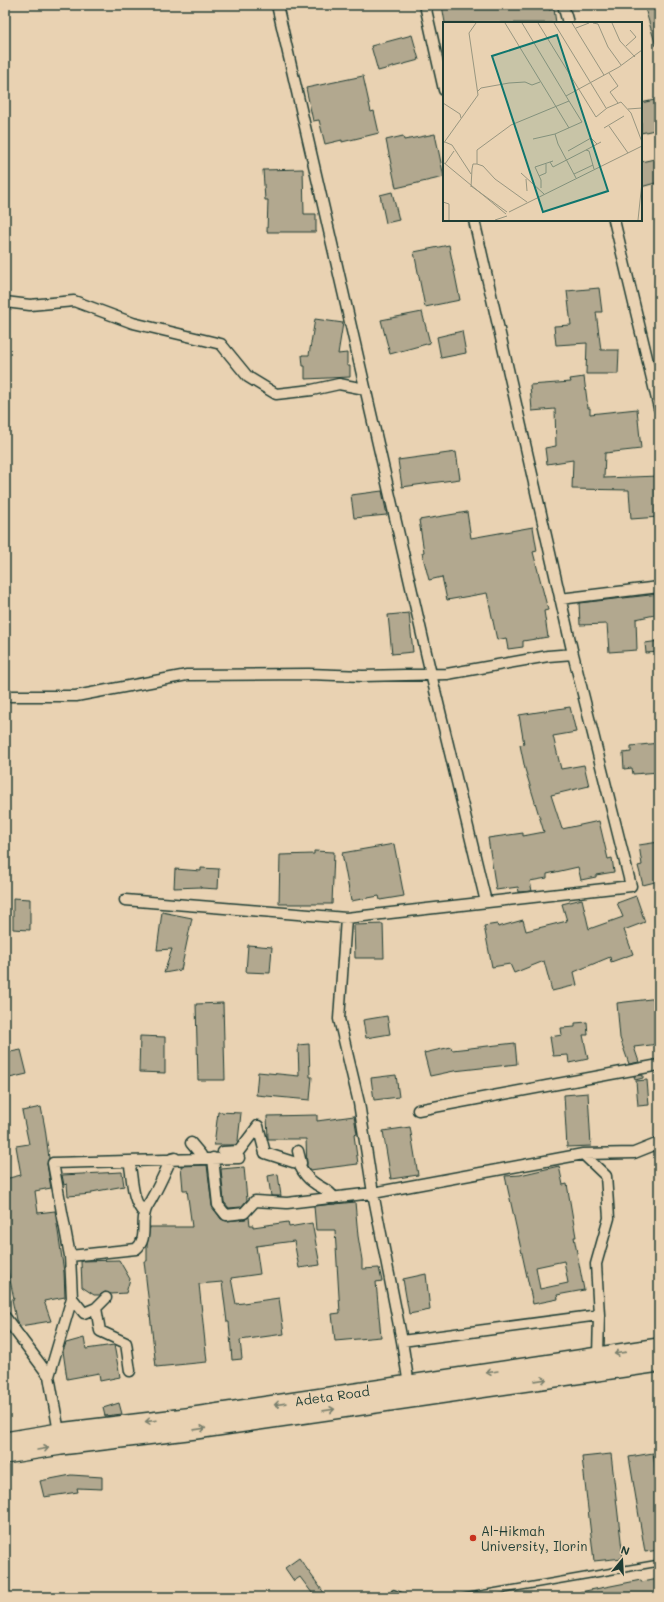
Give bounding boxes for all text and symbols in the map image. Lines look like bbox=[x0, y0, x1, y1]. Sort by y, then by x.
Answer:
inset map bbox=[443, 22, 642, 221]
one-way arrow bbox=[614, 1349, 627, 1357]
one-way arrow bbox=[486, 1368, 499, 1376]
one-way arrow bbox=[534, 1376, 547, 1384]
street label: Adeta Road bbox=[293, 1382, 371, 1409]
one-way arrow bbox=[274, 1400, 287, 1408]
one-way arrow bbox=[322, 1406, 335, 1414]
one-way arrow bbox=[145, 1418, 158, 1425]
one-way arrow bbox=[193, 1425, 206, 1433]
one-way arrow bbox=[37, 1444, 50, 1452]
place label: Al-Hikmah University, Ilorin bbox=[481, 1522, 588, 1554]
marker: Al-Hikmah University, Ilorin bbox=[468, 1533, 478, 1543]
north arrow bbox=[602, 1540, 642, 1580]
text: N bbox=[619, 1542, 632, 1558]

